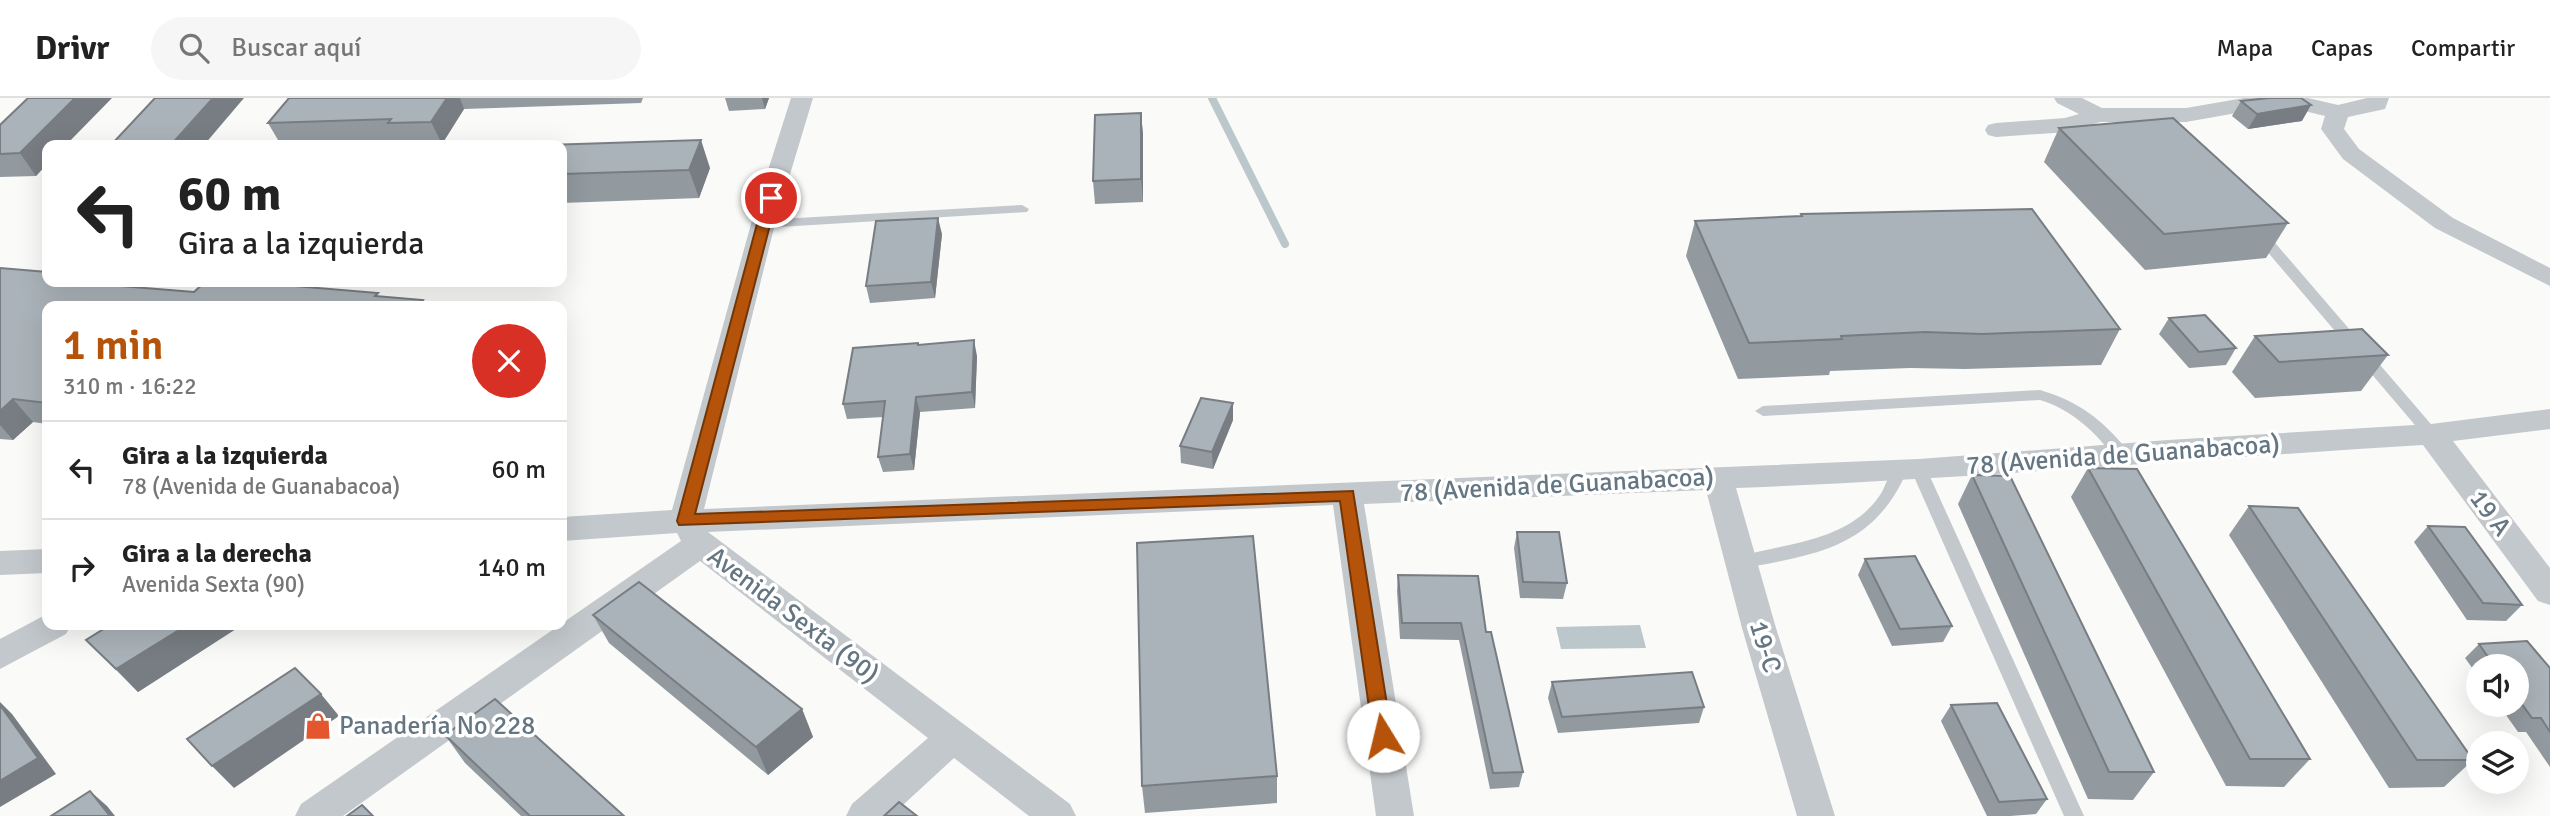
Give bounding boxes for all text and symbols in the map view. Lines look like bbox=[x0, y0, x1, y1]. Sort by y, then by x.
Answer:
search box bbox=[151, 17, 641, 80]
text: Drivr bbox=[35, 28, 109, 69]
icon: search bbox=[175, 29, 213, 67]
text: Buscar aquí bbox=[231, 32, 361, 64]
text: Mapa bbox=[2217, 33, 2273, 63]
text: Capas bbox=[2311, 33, 2373, 63]
text: Compartir bbox=[2411, 33, 2515, 63]
text: 60 m bbox=[178, 164, 281, 224]
icon: left bbox=[63, 168, 154, 259]
pin bbox=[741, 168, 801, 228]
icon: arrive bbox=[752, 179, 790, 217]
text: Gira a la izquierda bbox=[178, 224, 425, 263]
text: 1 min bbox=[63, 320, 164, 371]
button: close bbox=[472, 324, 546, 398]
text: 310 m · 16:22 bbox=[63, 372, 197, 401]
street label: 78 (Avenida de Guanabacoa) bbox=[1965, 428, 2281, 482]
text: Gira a la izquierda bbox=[122, 440, 328, 472]
icon: left bbox=[63, 451, 101, 489]
text: 60 m bbox=[491, 454, 546, 486]
street label: 78 (Avenida de Guanabacoa) bbox=[1399, 461, 1715, 509]
text: 78 (Avenida de Guanabacoa) bbox=[122, 472, 400, 501]
street label: 19 A bbox=[2462, 484, 2518, 543]
text: Gira a la derecha bbox=[122, 538, 312, 570]
street label: Avenida Sexta (90) bbox=[701, 540, 885, 690]
icon: right bbox=[63, 549, 101, 587]
text: 140 m bbox=[477, 552, 546, 584]
text: Avenida Sexta (90) bbox=[122, 570, 305, 599]
street label: 19-C bbox=[1742, 617, 1788, 677]
map controls bbox=[2466, 654, 2529, 794]
button: sound bbox=[2466, 654, 2529, 717]
position arrow bbox=[1346, 699, 1420, 773]
place label: Panadería No 228 bbox=[339, 710, 535, 742]
shop icon: Panadería No 228 bbox=[303, 711, 333, 741]
button: layers bbox=[2466, 731, 2529, 794]

